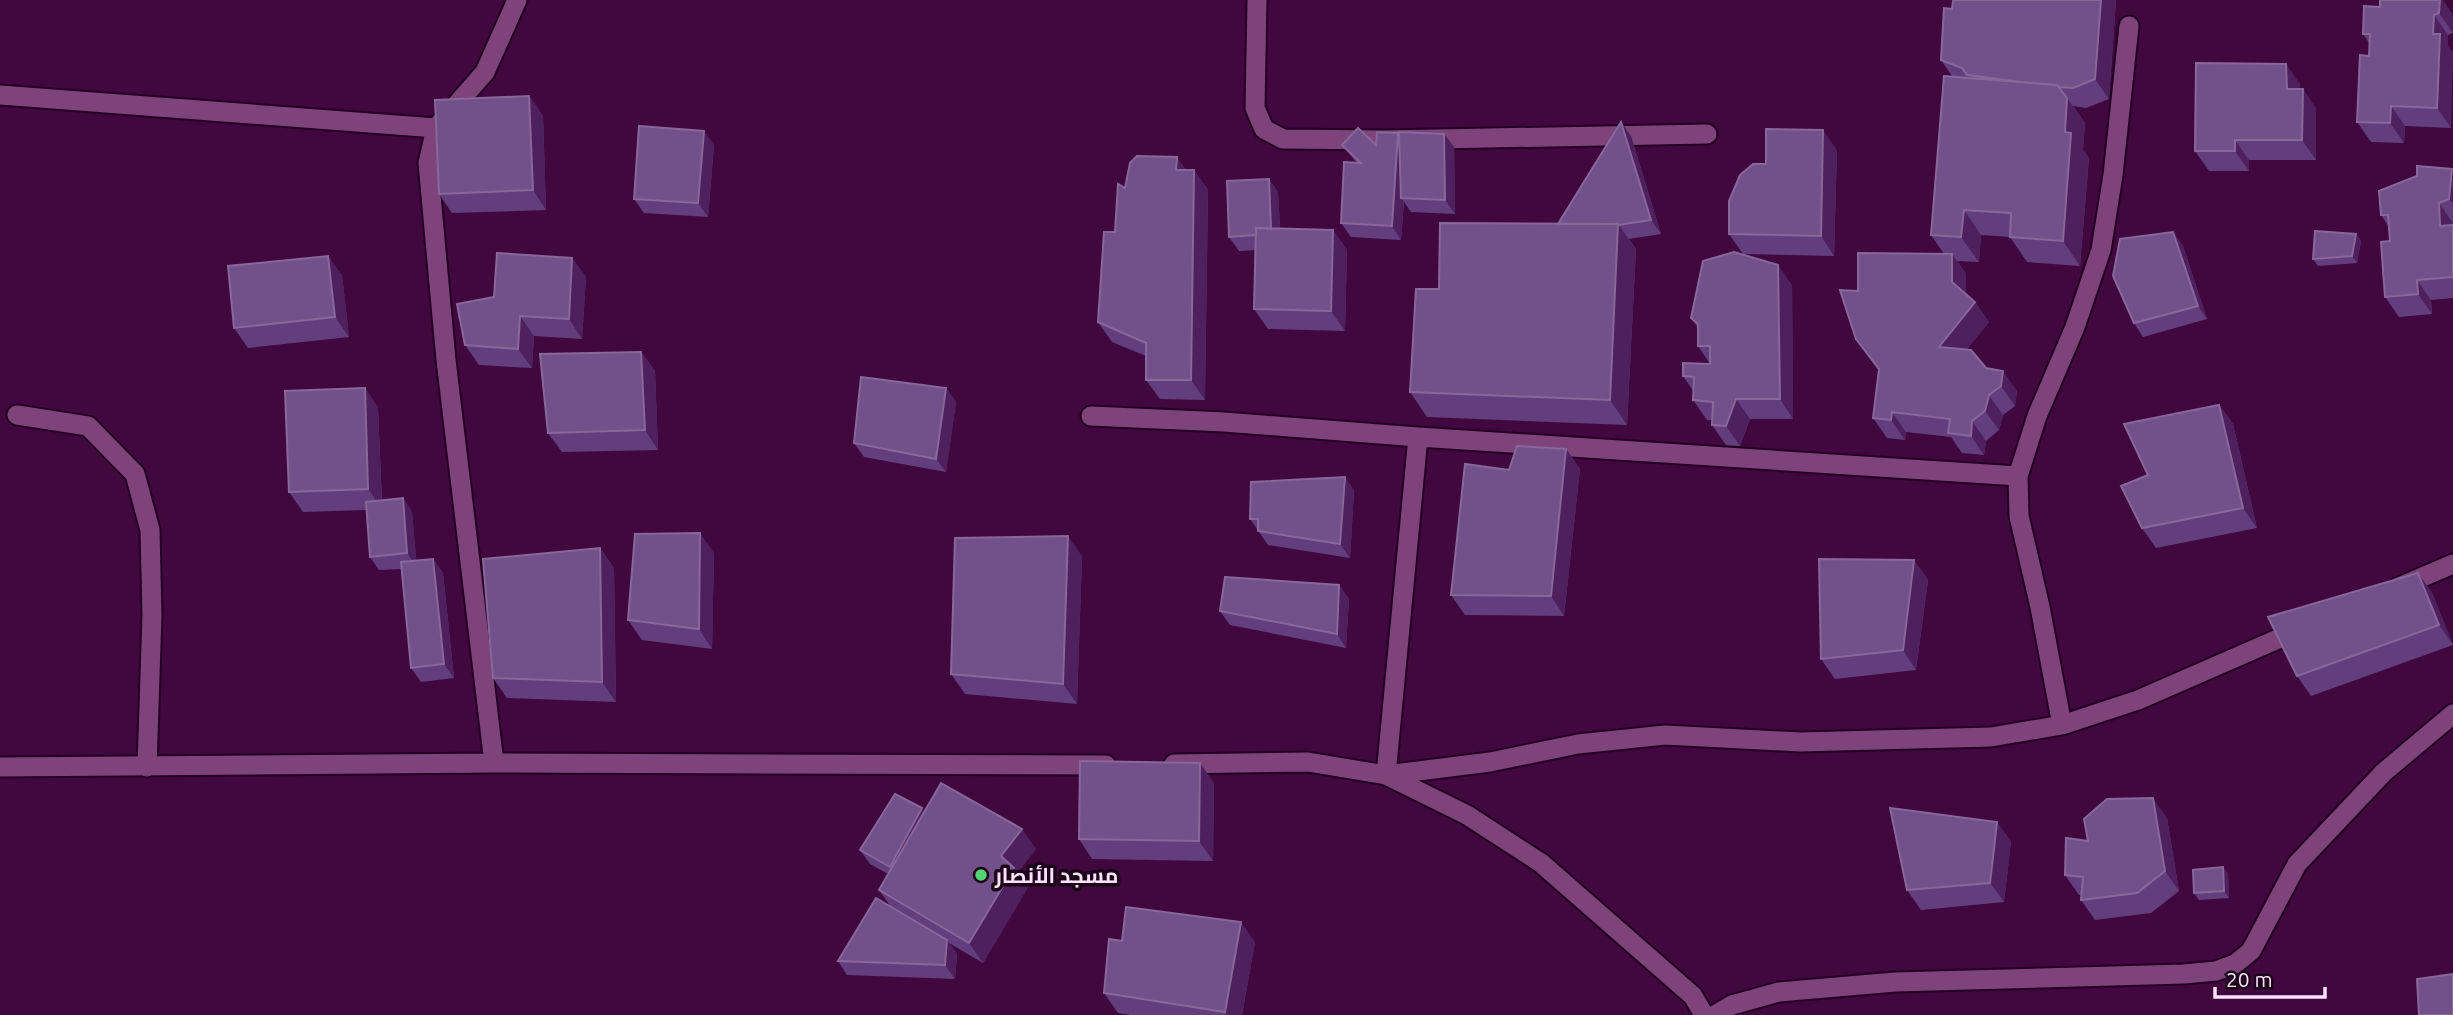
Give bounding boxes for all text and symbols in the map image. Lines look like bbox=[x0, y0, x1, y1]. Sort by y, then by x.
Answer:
place label: مسجد الأنصار bbox=[994, 863, 1118, 888]
marker: مسجد الأنصار bbox=[973, 867, 989, 883]
scale bar bbox=[2215, 956, 2325, 1000]
text: 20 m bbox=[2226, 967, 2273, 991]

